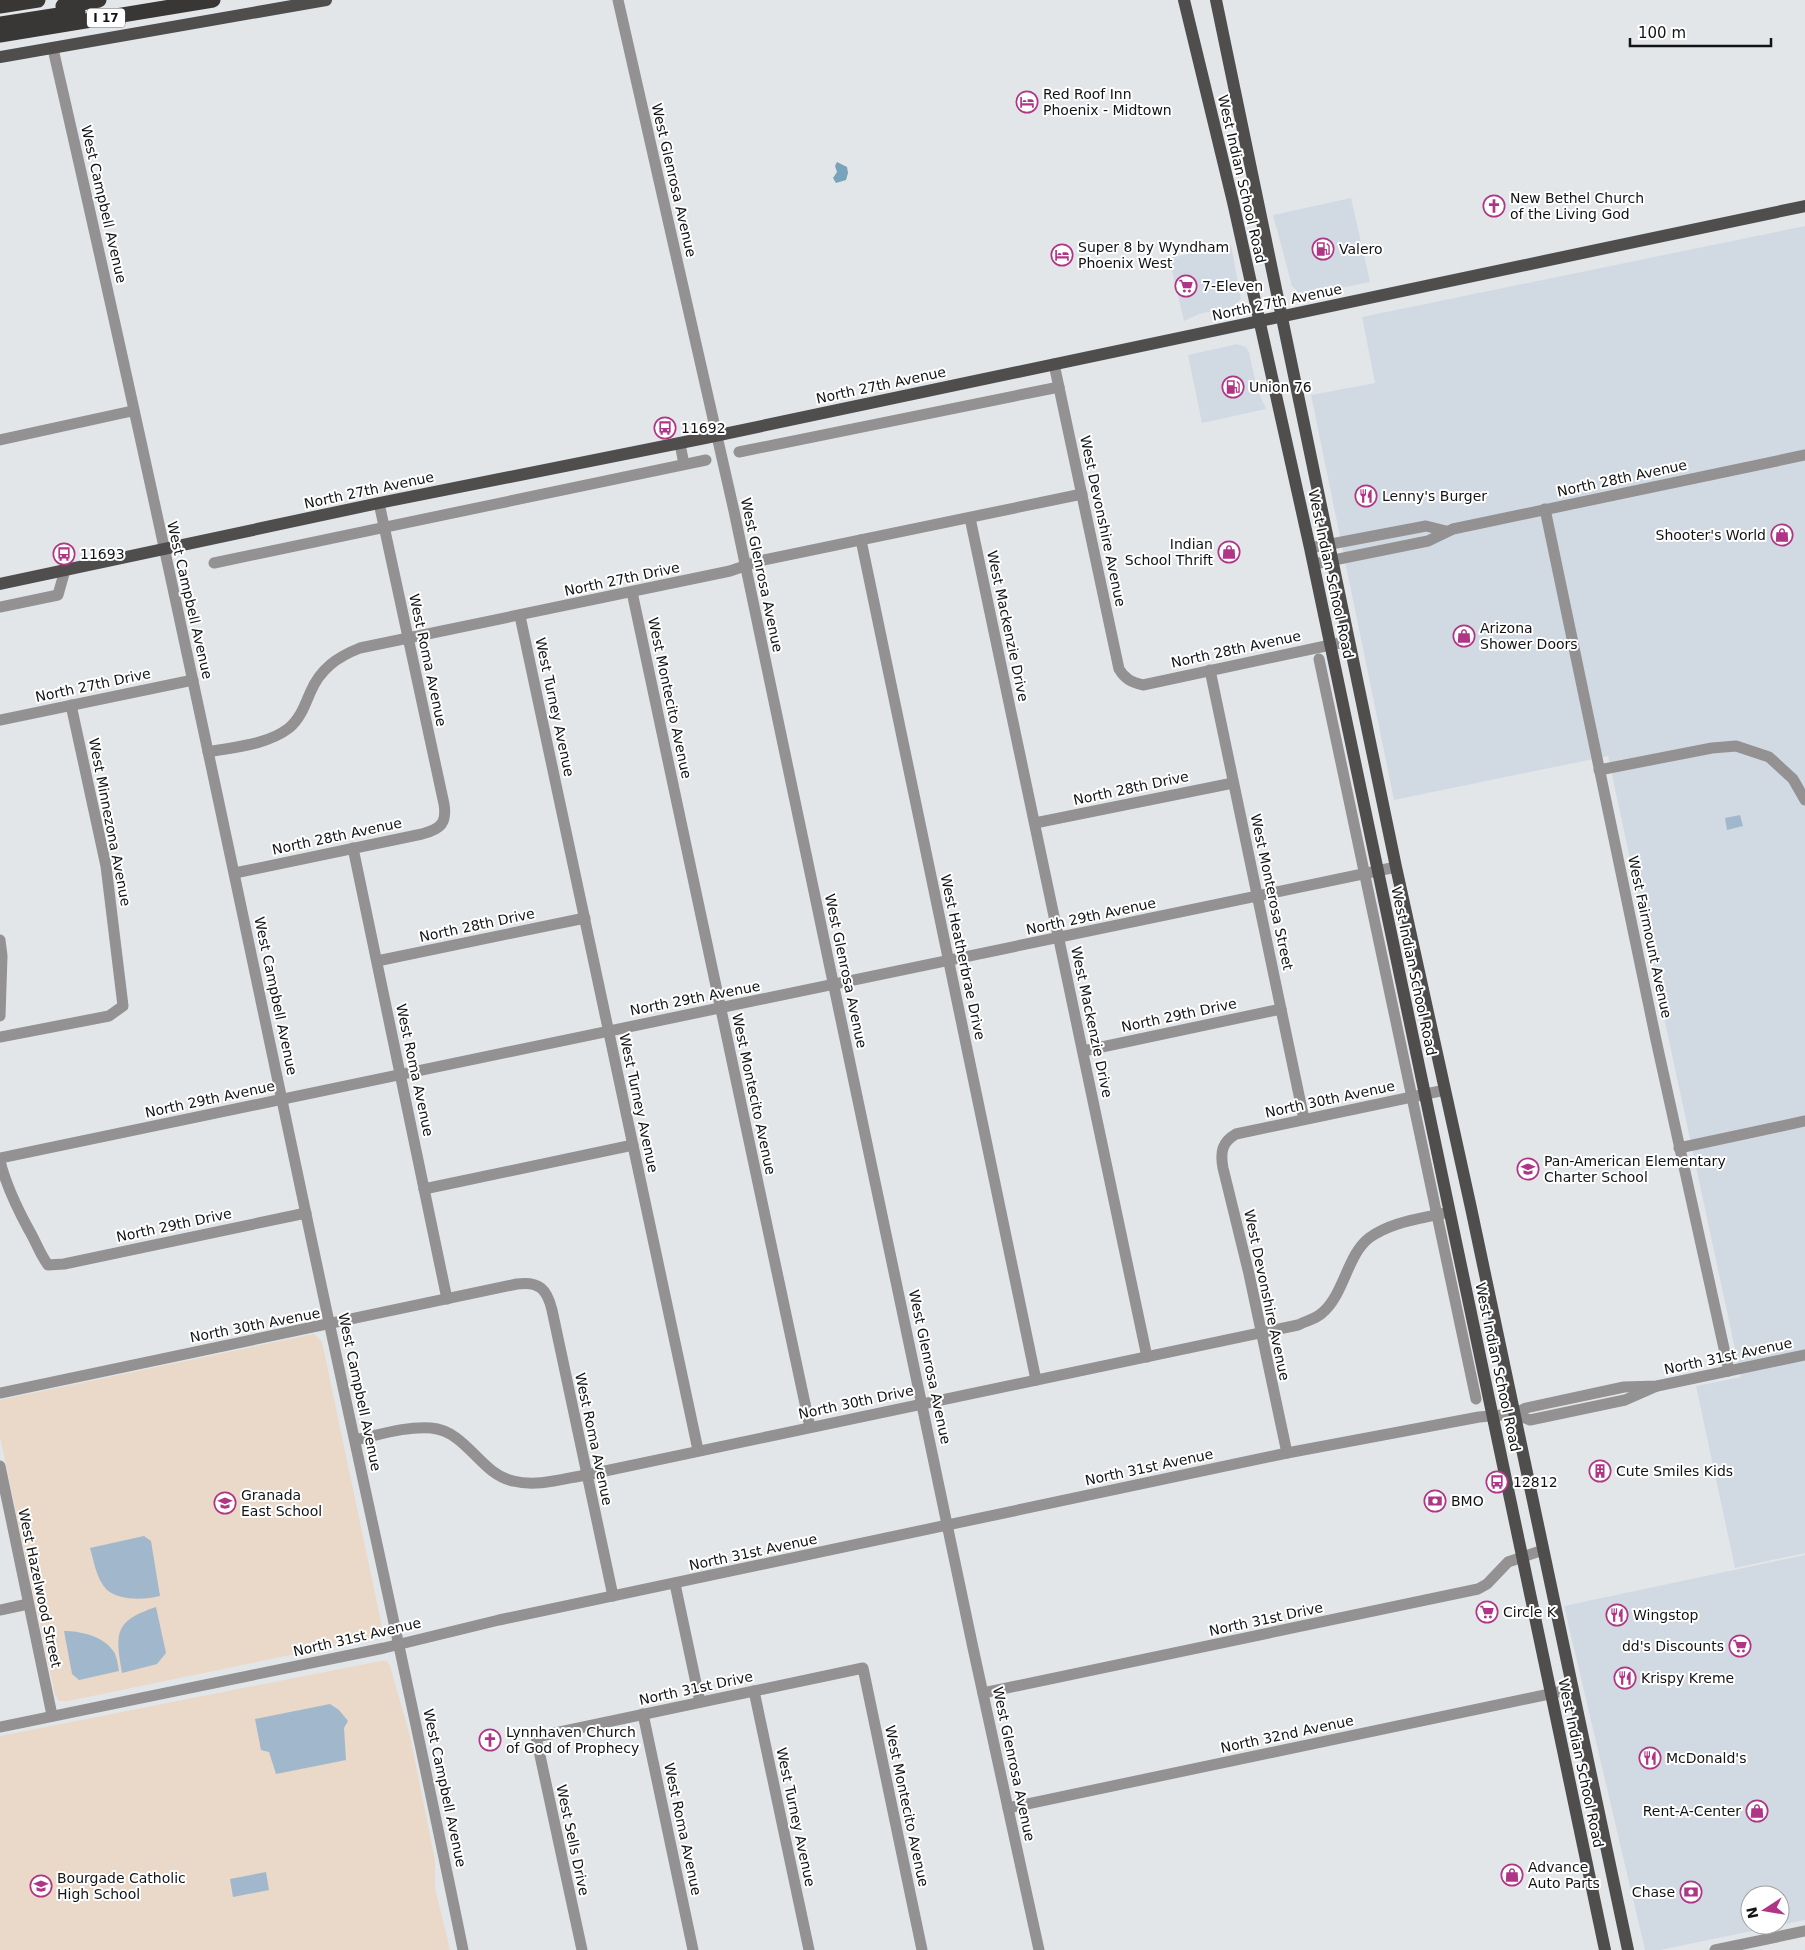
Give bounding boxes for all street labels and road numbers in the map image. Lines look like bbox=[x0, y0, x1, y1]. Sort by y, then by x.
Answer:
road number: I 17 bbox=[87, 8, 125, 28]
street label: West Indian School Road bbox=[1215, 93, 1269, 265]
street label: West Glenrosa Avenue bbox=[648, 101, 700, 259]
street label: West Campbell Avenue bbox=[78, 124, 130, 284]
street label: North 27th Avenue bbox=[1211, 280, 1343, 324]
street label: North 27th Avenue bbox=[815, 363, 947, 407]
street label: West Devonshire Avenue bbox=[1077, 434, 1129, 608]
street label: North 28th Avenue bbox=[1556, 456, 1688, 500]
street label: North 27th Avenue bbox=[303, 468, 435, 512]
street label: West Indian School Road bbox=[1305, 488, 1357, 660]
street label: West Glenrosa Avenue bbox=[738, 496, 786, 654]
street label: West Campbell Avenue bbox=[164, 520, 216, 680]
street label: West Mackenzie Drive bbox=[984, 549, 1032, 703]
street label: North 27th Drive bbox=[563, 559, 681, 599]
street label: West Roma Avenue bbox=[406, 592, 450, 728]
street label: West Montecito Avenue bbox=[645, 616, 695, 780]
street label: North 28th Avenue bbox=[1170, 627, 1302, 671]
street label: West Turney Avenue bbox=[532, 636, 578, 778]
street label: North 27th Drive bbox=[34, 665, 152, 705]
street label: West Minnezona Avenue bbox=[86, 737, 134, 907]
street label: North 28th Drive bbox=[1072, 768, 1190, 808]
street label: West Monterosa Street bbox=[1248, 812, 1296, 972]
street label: North 28th Avenue bbox=[271, 814, 403, 858]
street label: West Fairmount Avenue bbox=[1625, 854, 1675, 1020]
street label: West Heatherbrae Drive bbox=[938, 873, 988, 1041]
street label: West Indian School Road bbox=[1388, 885, 1440, 1057]
street label: West Glenrosa Avenue bbox=[822, 892, 870, 1050]
street label: North 29th Avenue bbox=[1025, 894, 1157, 938]
street label: North 28th Drive bbox=[418, 905, 536, 945]
street label: West Campbell Avenue bbox=[251, 915, 301, 1077]
street label: West Mackenzie Drive bbox=[1068, 945, 1116, 1099]
street label: North 29th Avenue bbox=[629, 978, 761, 1018]
street label: North 29th Drive bbox=[1120, 995, 1238, 1035]
street label: West Roma Avenue bbox=[393, 1002, 437, 1138]
street label: West Montecito Avenue bbox=[729, 1012, 779, 1176]
street label: West Turney Avenue bbox=[616, 1032, 662, 1174]
street label: North 29th Avenue bbox=[144, 1077, 276, 1121]
street label: North 30th Avenue bbox=[1264, 1077, 1396, 1121]
street label: North 29th Drive bbox=[115, 1205, 233, 1245]
street label: West Devonshire Avenue bbox=[1241, 1208, 1293, 1382]
street label: West Indian School Road bbox=[1472, 1281, 1524, 1453]
street label: West Glenrosa Avenue bbox=[906, 1288, 954, 1446]
street label: North 30th Avenue bbox=[189, 1305, 321, 1345]
street label: West Campbell Avenue bbox=[335, 1311, 385, 1473]
street label: North 31st Avenue bbox=[1662, 1335, 1794, 1377]
street label: West Roma Avenue bbox=[572, 1371, 616, 1507]
street label: North 30th Drive bbox=[797, 1382, 915, 1422]
street label: North 31st Avenue bbox=[1083, 1446, 1215, 1488]
street label: West Hazelwood Street bbox=[15, 1507, 65, 1670]
street label: North 31st Avenue bbox=[687, 1531, 819, 1573]
street label: North 31st Drive bbox=[1208, 1599, 1324, 1639]
street label: North 31st Avenue bbox=[292, 1615, 422, 1659]
street label: North 31st Drive bbox=[638, 1668, 754, 1708]
street label: West Indian School Road bbox=[1555, 1677, 1607, 1849]
street label: West Glenrosa Avenue bbox=[990, 1685, 1038, 1843]
street label: West Campbell Avenue bbox=[420, 1707, 470, 1869]
street label: North 32nd Avenue bbox=[1219, 1712, 1355, 1756]
street label: West Montecito Avenue bbox=[882, 1724, 932, 1888]
street label: West Turney Avenue bbox=[773, 1746, 819, 1888]
street label: West Roma Avenue bbox=[661, 1761, 705, 1897]
street label: West Sells Drive bbox=[553, 1783, 593, 1897]

